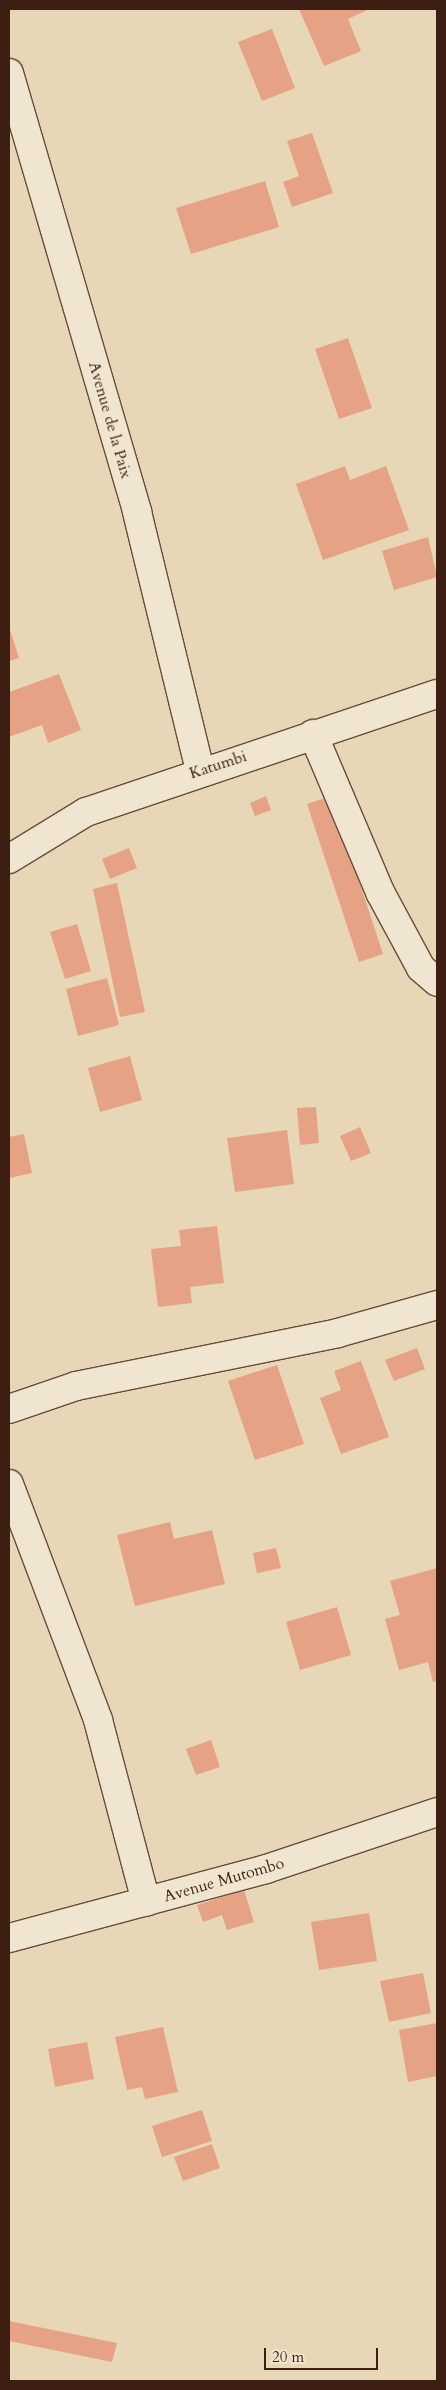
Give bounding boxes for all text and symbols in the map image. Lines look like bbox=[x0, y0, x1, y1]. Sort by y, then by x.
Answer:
street label: Avenue de la Paix bbox=[84, 360, 136, 480]
street label: Katumbi bbox=[187, 747, 249, 783]
street label: Avenue Mutombo bbox=[162, 1854, 286, 1906]
scale bar bbox=[266, 2338, 380, 2370]
text: 20 m bbox=[272, 2347, 304, 2367]

